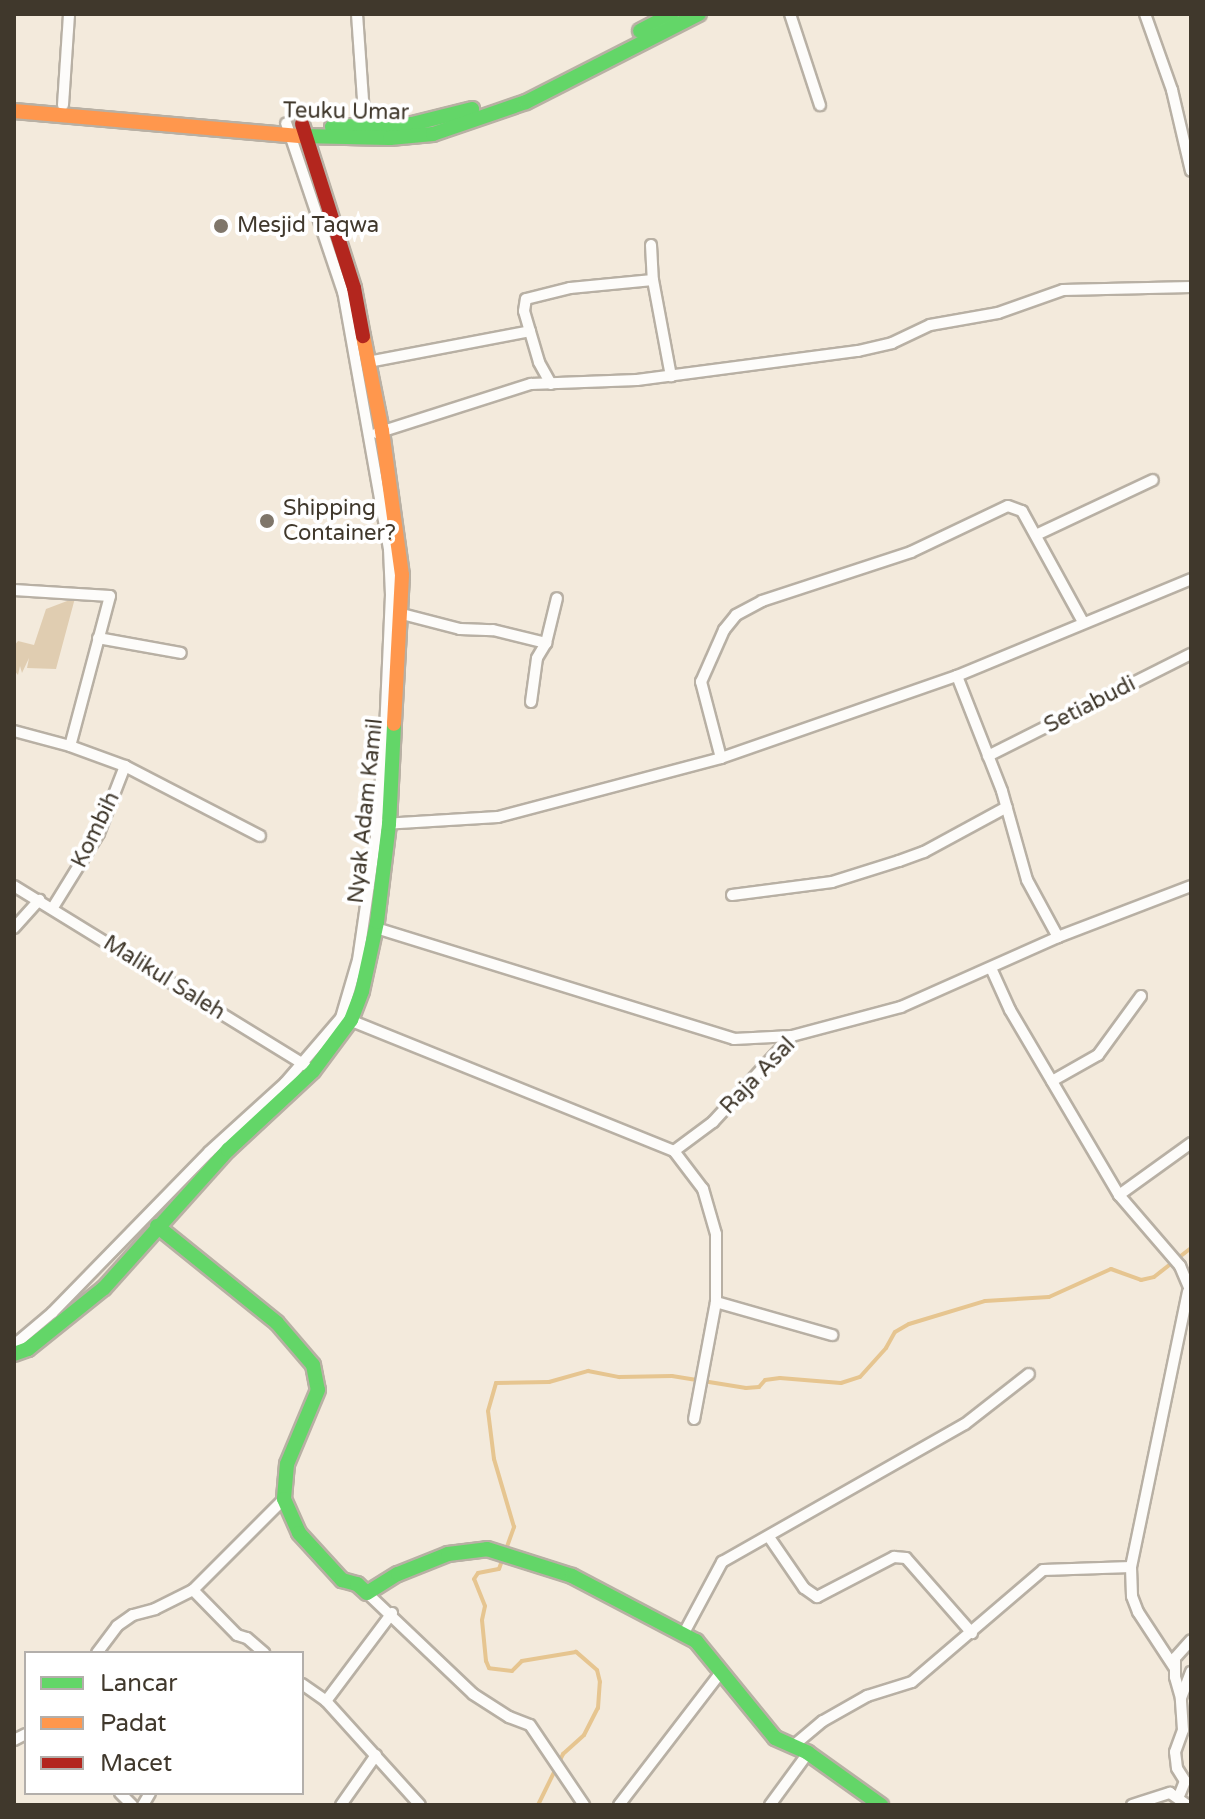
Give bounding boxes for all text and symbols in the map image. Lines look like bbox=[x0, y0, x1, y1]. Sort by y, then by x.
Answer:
street label: Teuku Umar bbox=[283, 98, 409, 126]
place label: Mesjid Taqwa bbox=[237, 213, 379, 239]
marker: Mesjid Taqwa bbox=[212, 217, 230, 235]
place label: Shipping Container? bbox=[283, 495, 396, 546]
marker: Shipping Container? bbox=[258, 512, 276, 530]
street label: Setiabudi bbox=[1040, 671, 1140, 739]
street label: Nyak Adam Kamil bbox=[343, 717, 389, 905]
street label: Kombih bbox=[66, 788, 126, 872]
street label: Malikul Saleh bbox=[98, 930, 230, 1026]
street label: Raja Asal bbox=[715, 1032, 801, 1120]
legend bbox=[24, 1651, 304, 1795]
text: Lancar bbox=[100, 1669, 177, 1698]
text: Padat bbox=[100, 1709, 167, 1738]
text: Macet bbox=[100, 1749, 172, 1778]

